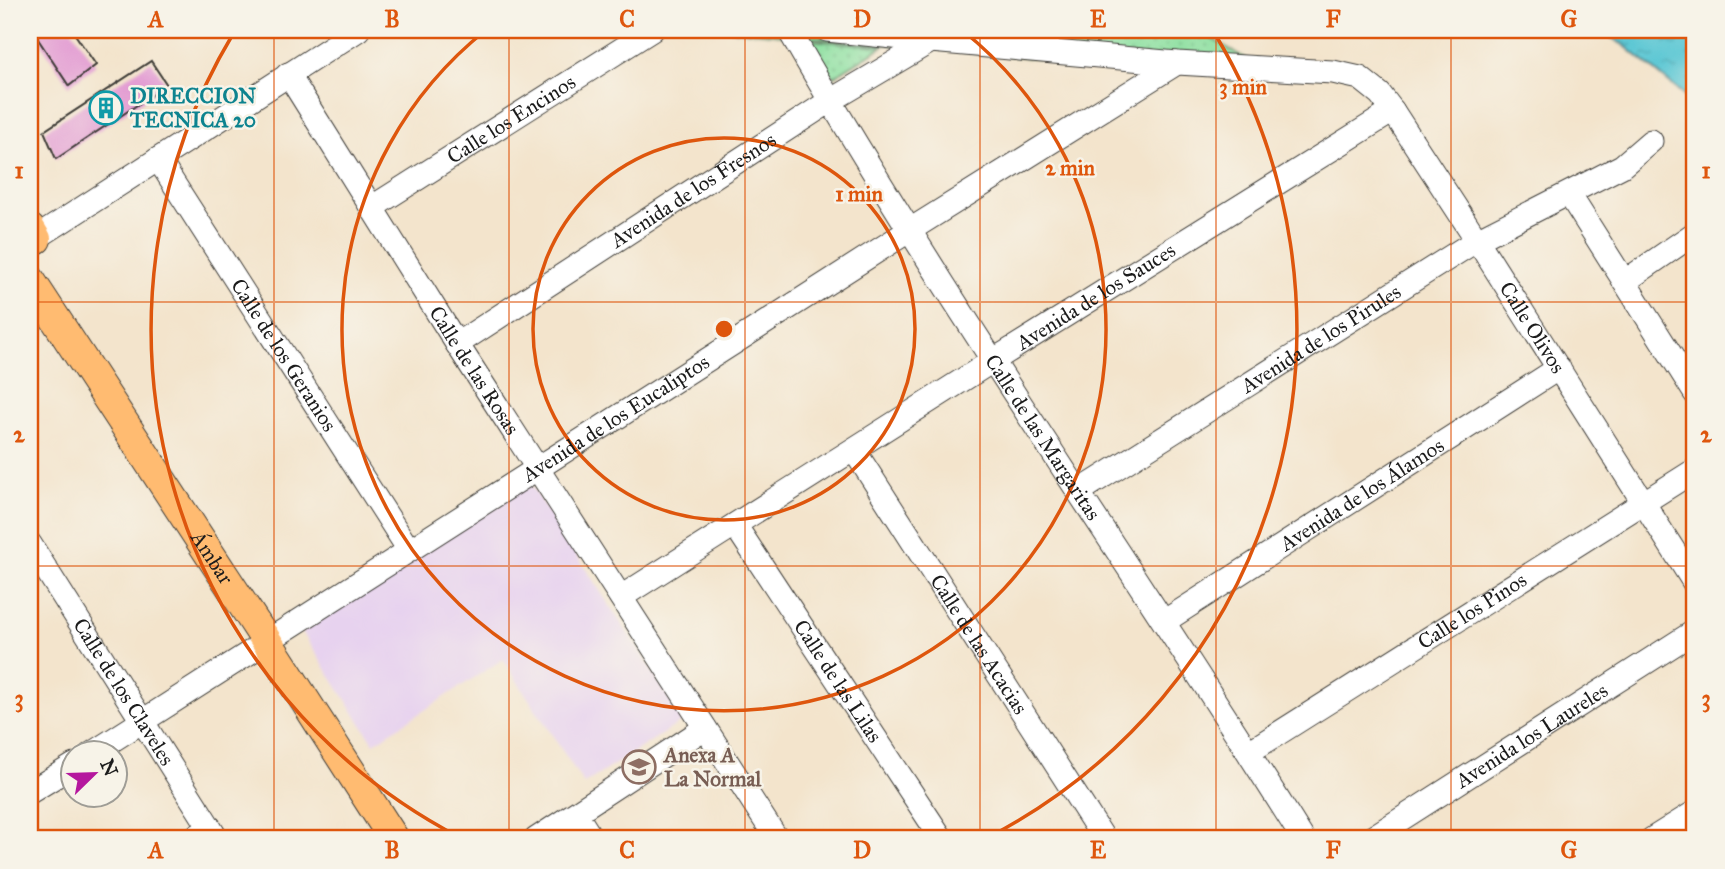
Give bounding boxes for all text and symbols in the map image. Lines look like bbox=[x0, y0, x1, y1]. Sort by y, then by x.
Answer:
text: A bbox=[146, 5, 164, 33]
text: B bbox=[384, 5, 400, 33]
text: C bbox=[619, 5, 635, 33]
text: D bbox=[853, 5, 871, 33]
text: E bbox=[1090, 5, 1107, 33]
text: F bbox=[1325, 5, 1341, 33]
text: G bbox=[1561, 5, 1578, 33]
street label: Calle los Encinos bbox=[442, 69, 580, 170]
text: 3 min bbox=[1219, 74, 1267, 100]
place label: DIRECCION TECNICA 20 bbox=[129, 83, 256, 133]
building icon: DIRECCION TECNICA 20 bbox=[87, 89, 125, 127]
street label: Avenida de los Fresnos bbox=[605, 127, 781, 254]
text: 2 min bbox=[1045, 155, 1095, 181]
text: 1 bbox=[14, 156, 24, 184]
text: 1 bbox=[1701, 156, 1711, 184]
text: 1 min bbox=[835, 181, 883, 207]
street label: Avenida de los Sauces bbox=[1011, 237, 1180, 356]
street label: Calle de los Geranios bbox=[225, 274, 342, 436]
street label: Calle Olivos bbox=[1494, 277, 1571, 378]
street label: Avenida de los Pirules bbox=[1235, 278, 1406, 399]
street label: Calle de las Rosas bbox=[423, 301, 525, 440]
centre of rings bbox=[712, 317, 736, 341]
street label: Avenida de los Eucaliptos bbox=[517, 349, 714, 488]
street label: Calle de las Margaritas bbox=[979, 349, 1106, 525]
text: 2 bbox=[13, 420, 25, 448]
text: 2 bbox=[1700, 420, 1712, 448]
street label: Avenida de los Álamos bbox=[1274, 432, 1449, 557]
street label: Ámbar bbox=[185, 525, 239, 589]
street label: Calle los Pinos bbox=[1413, 567, 1531, 655]
street label: Calle de las Acacias bbox=[924, 569, 1033, 719]
street label: Calle de los Claveles bbox=[67, 613, 180, 770]
street label: Calle de las Lilas bbox=[788, 615, 888, 748]
street label: Avenida los Laureles bbox=[1450, 677, 1613, 794]
text: 3 bbox=[14, 684, 24, 713]
text: 3 bbox=[1701, 684, 1711, 713]
north arrow bbox=[60, 740, 130, 810]
place label: Anexa A La Normal bbox=[662, 742, 762, 792]
school or university icon: Anexa A La Normal bbox=[620, 748, 658, 786]
text: N bbox=[95, 756, 123, 779]
text: A bbox=[146, 836, 164, 864]
text: B bbox=[384, 836, 400, 864]
text: C bbox=[619, 836, 635, 864]
text: D bbox=[853, 836, 871, 864]
text: E bbox=[1090, 836, 1107, 864]
text: F bbox=[1325, 836, 1341, 864]
text: G bbox=[1561, 836, 1578, 864]

